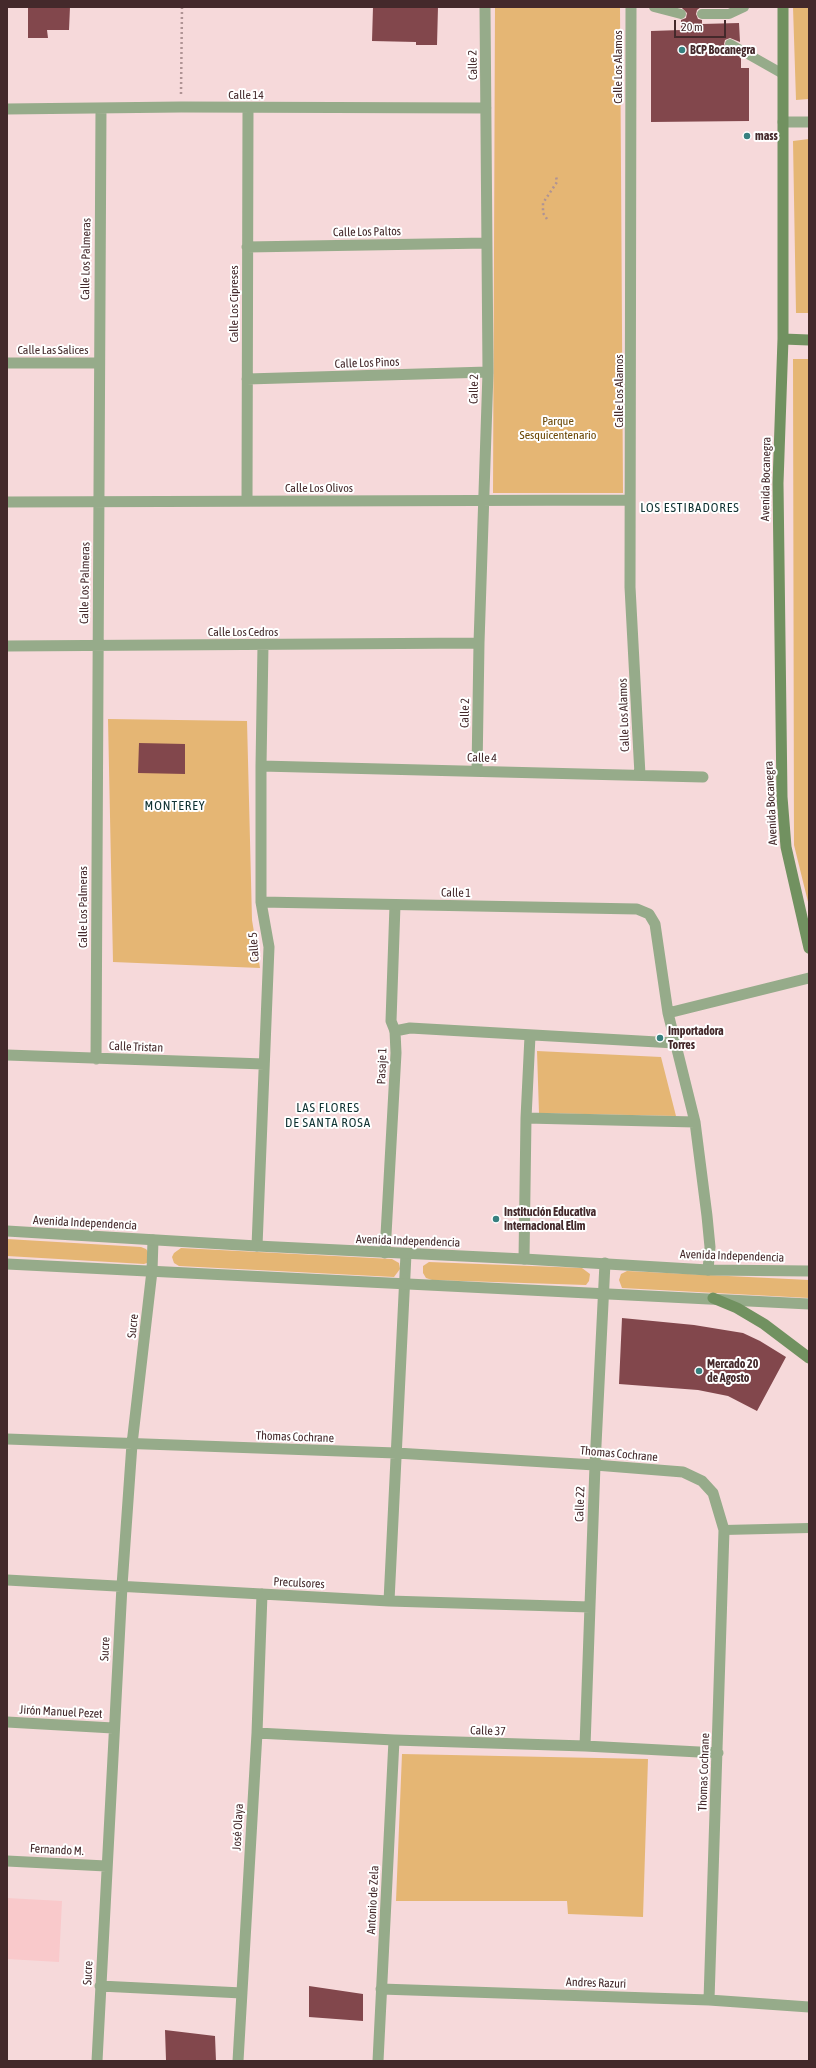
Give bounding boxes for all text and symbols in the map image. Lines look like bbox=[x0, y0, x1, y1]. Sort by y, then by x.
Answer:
scale bar bbox=[676, 12, 728, 38]
text: 20 m bbox=[681, 20, 703, 34]
street label: Calle Los Alamos bbox=[611, 30, 625, 104]
place label: BCP Bocanegra bbox=[690, 43, 755, 57]
marker: BCP Bocanegra bbox=[677, 45, 687, 55]
street label: Calle 2 bbox=[466, 50, 480, 80]
street label: Calle 14 bbox=[228, 88, 264, 102]
place label: mass bbox=[755, 129, 778, 143]
marker: mass bbox=[742, 131, 752, 141]
street label: Calle Los Palmeras bbox=[78, 218, 94, 300]
street label: Calle Los Paltos bbox=[333, 224, 401, 240]
street label: Calle Los Cipreses bbox=[227, 265, 241, 343]
street label: Calle Las Salices bbox=[17, 343, 89, 357]
street label: Calle Los Alamos bbox=[612, 354, 626, 428]
street label: Calle Los Pinos bbox=[334, 355, 400, 371]
street label: Calle 2 bbox=[467, 374, 481, 404]
park label: Parque Sesquicentenario bbox=[520, 414, 596, 442]
street label: Avenida Bocanegra bbox=[758, 437, 774, 521]
street label: Calle Los Olivos bbox=[285, 481, 353, 495]
district label: LOS ESTIBADORES bbox=[640, 500, 740, 516]
street label: Calle Los Palmeras bbox=[77, 542, 93, 624]
street label: Calle Los Cedros bbox=[208, 625, 278, 639]
street label: Calle Los Alamos bbox=[616, 678, 632, 752]
street label: Calle 2 bbox=[458, 698, 472, 728]
street label: Calle 4 bbox=[467, 751, 497, 765]
street label: Avenida Bocanegra bbox=[762, 761, 780, 845]
district label: MONTEREY bbox=[144, 798, 206, 814]
street label: Calle Los Palmeras bbox=[76, 866, 90, 948]
street label: Calle 1 bbox=[441, 886, 471, 900]
street label: Calle 5 bbox=[246, 932, 262, 962]
place label: Importadora Torres bbox=[668, 1024, 724, 1052]
marker: Importadora Torres bbox=[655, 1033, 665, 1043]
street label: Calle Tristan bbox=[109, 1039, 163, 1055]
street label: Pasaje 1 bbox=[374, 1047, 390, 1085]
district label: LAS FLORES DE SANTA ROSA bbox=[285, 1100, 371, 1131]
place label: Institución Educativa Internacional Elim bbox=[504, 1205, 596, 1233]
street label: Avenida Independencia bbox=[33, 1213, 137, 1233]
marker: Institución Educativa Internacional Elim bbox=[491, 1214, 501, 1224]
street label: Avenida Independencia bbox=[356, 1232, 460, 1250]
street label: Avenida Independencia bbox=[680, 1247, 784, 1265]
street label: Sucre bbox=[125, 1313, 141, 1339]
place label: Mercado 20 de Agosto bbox=[707, 1357, 758, 1385]
marker: Mercado 20 de Agosto bbox=[694, 1366, 704, 1376]
street label: Thomas Cochrane bbox=[256, 1428, 334, 1446]
street label: Thomas Cochrane bbox=[580, 1443, 658, 1465]
street label: Calle 22 bbox=[572, 1486, 588, 1522]
street label: Preculsores bbox=[273, 1574, 325, 1592]
street label: Sucre bbox=[97, 1637, 113, 1661]
street label: Jirón Manuel Pezet bbox=[19, 1703, 103, 1721]
street label: Calle 37 bbox=[470, 1723, 506, 1739]
street label: Thomas Cochrane bbox=[695, 1733, 713, 1811]
street label: José Olaya bbox=[230, 1803, 246, 1851]
street label: Fernando M. bbox=[30, 1841, 84, 1859]
street label: Antonio de Zela bbox=[364, 1865, 382, 1935]
street label: Sucre bbox=[80, 1961, 96, 1985]
street label: Andres Razuri bbox=[566, 1975, 626, 1991]

